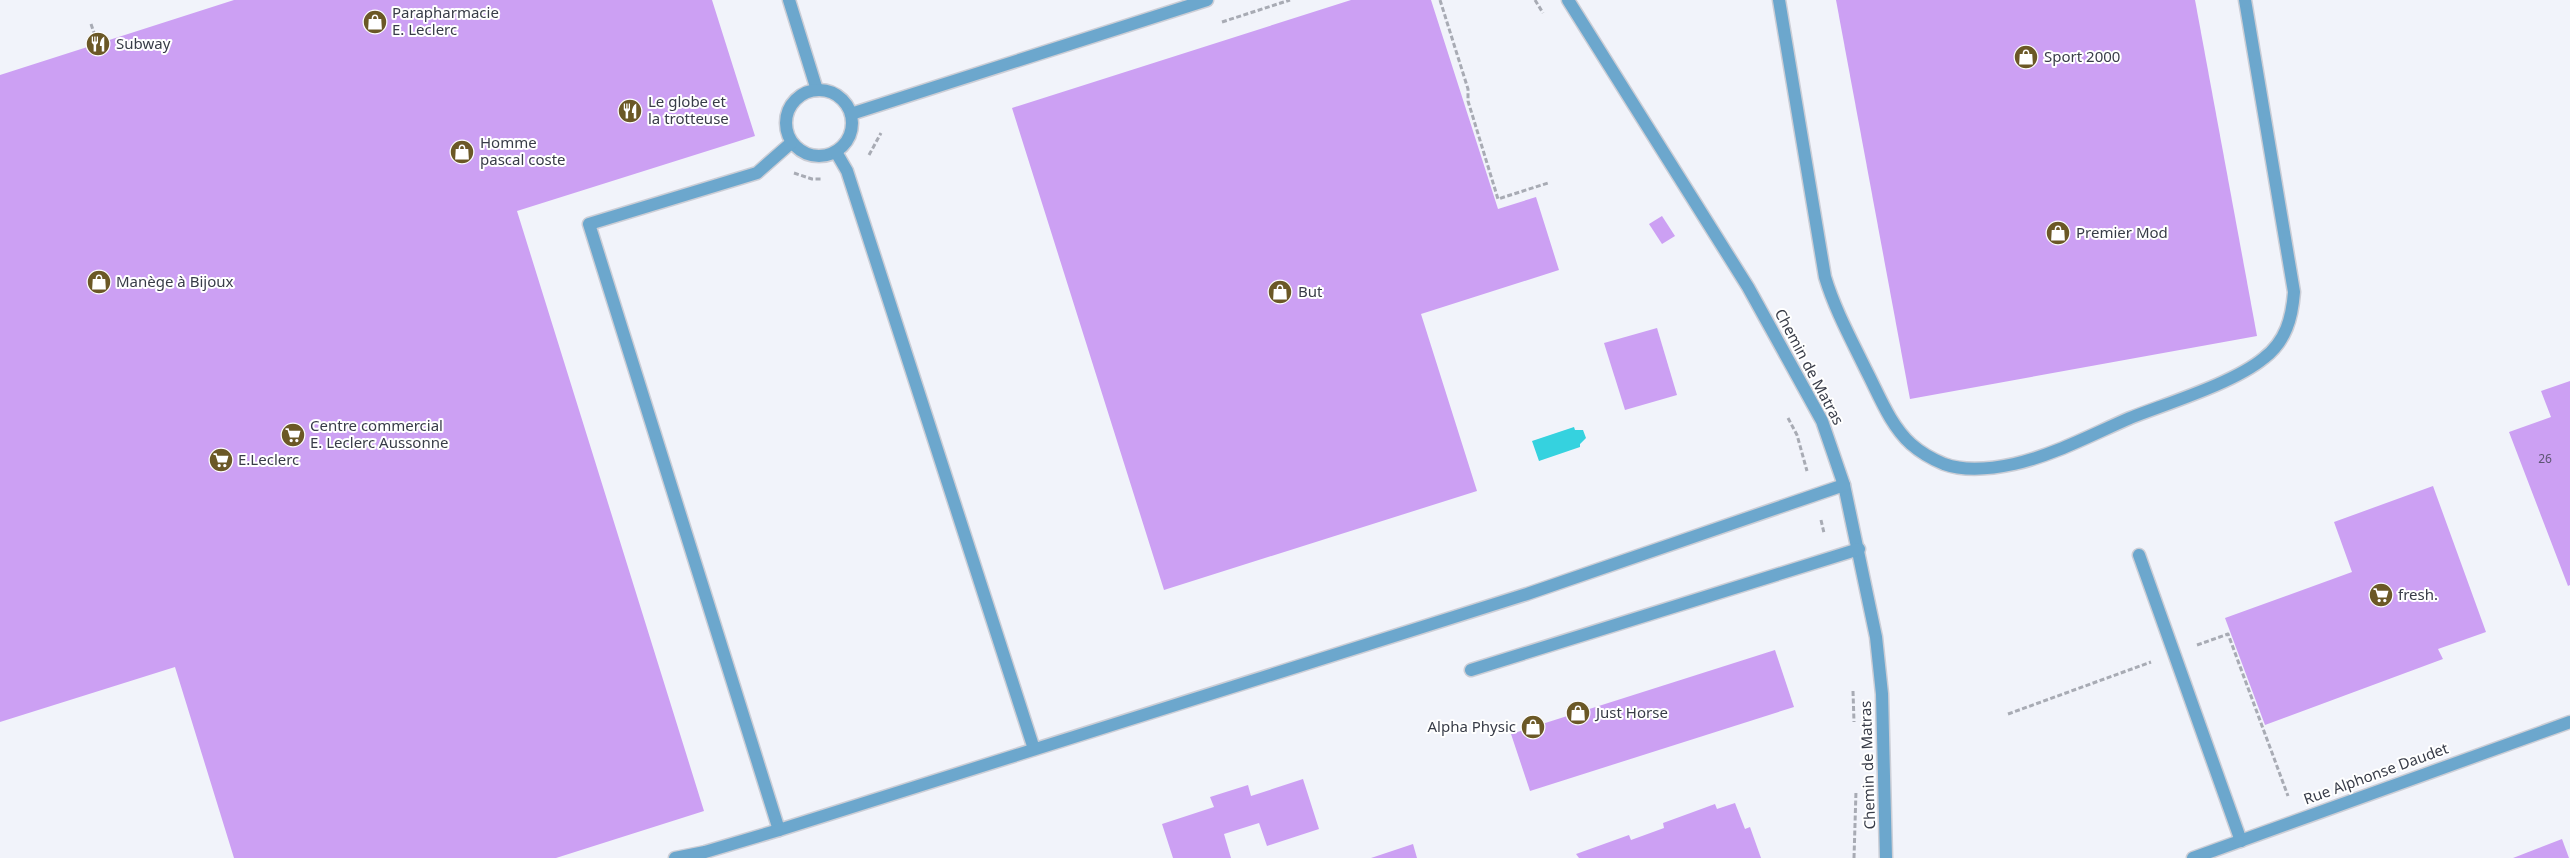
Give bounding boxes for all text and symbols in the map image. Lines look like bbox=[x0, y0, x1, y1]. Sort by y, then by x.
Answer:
place label: Parapharmacie E. Leclerc bbox=[392, 2, 499, 39]
shop icon: Parapharmacie E. Leclerc bbox=[362, 9, 388, 35]
restaurant icon: Subway bbox=[85, 31, 111, 57]
place label: Subway bbox=[116, 33, 171, 53]
shop icon: Sport 2000 bbox=[2013, 44, 2039, 70]
place label: Sport 2000 bbox=[2044, 46, 2120, 66]
place label: Le globe et la trotteuse bbox=[648, 91, 729, 128]
restaurant icon: Le globe et la trotteuse bbox=[617, 98, 643, 124]
place label: Homme pascal coste bbox=[480, 132, 566, 169]
shop icon: Homme pascal coste bbox=[449, 139, 475, 165]
shop icon: Premier Mod bbox=[2045, 220, 2071, 246]
place label: Premier Mod bbox=[2076, 222, 2168, 242]
shop icon: Manège à Bijoux bbox=[86, 269, 112, 295]
place label: Manège à Bijoux bbox=[116, 271, 233, 291]
shop icon: But bbox=[1267, 279, 1293, 305]
place label: But bbox=[1298, 281, 1323, 301]
street label: Chemin de Matras bbox=[1771, 305, 1849, 428]
place label: Centre commercial E. Leclerc Aussonne bbox=[310, 415, 448, 452]
supermarket icon: Centre commercial E. Leclerc Aussonne bbox=[280, 422, 306, 448]
supermarket icon: E.Leclerc bbox=[208, 447, 234, 473]
place label: E.Leclerc bbox=[238, 449, 299, 469]
house number: 26 bbox=[2538, 450, 2552, 467]
supermarket icon: fresh. bbox=[2368, 582, 2394, 608]
place label: fresh. bbox=[2398, 584, 2438, 604]
shop icon: Just Horse bbox=[1565, 700, 1591, 726]
street label: Chemin de Matras bbox=[1855, 700, 1879, 830]
place label: Just Horse bbox=[1594, 702, 1668, 722]
shop icon: Alpha Physic bbox=[1520, 714, 1546, 740]
place label: Alpha Physic bbox=[1427, 716, 1516, 736]
street label: Rue Alphonse Daudet bbox=[2301, 737, 2451, 809]

